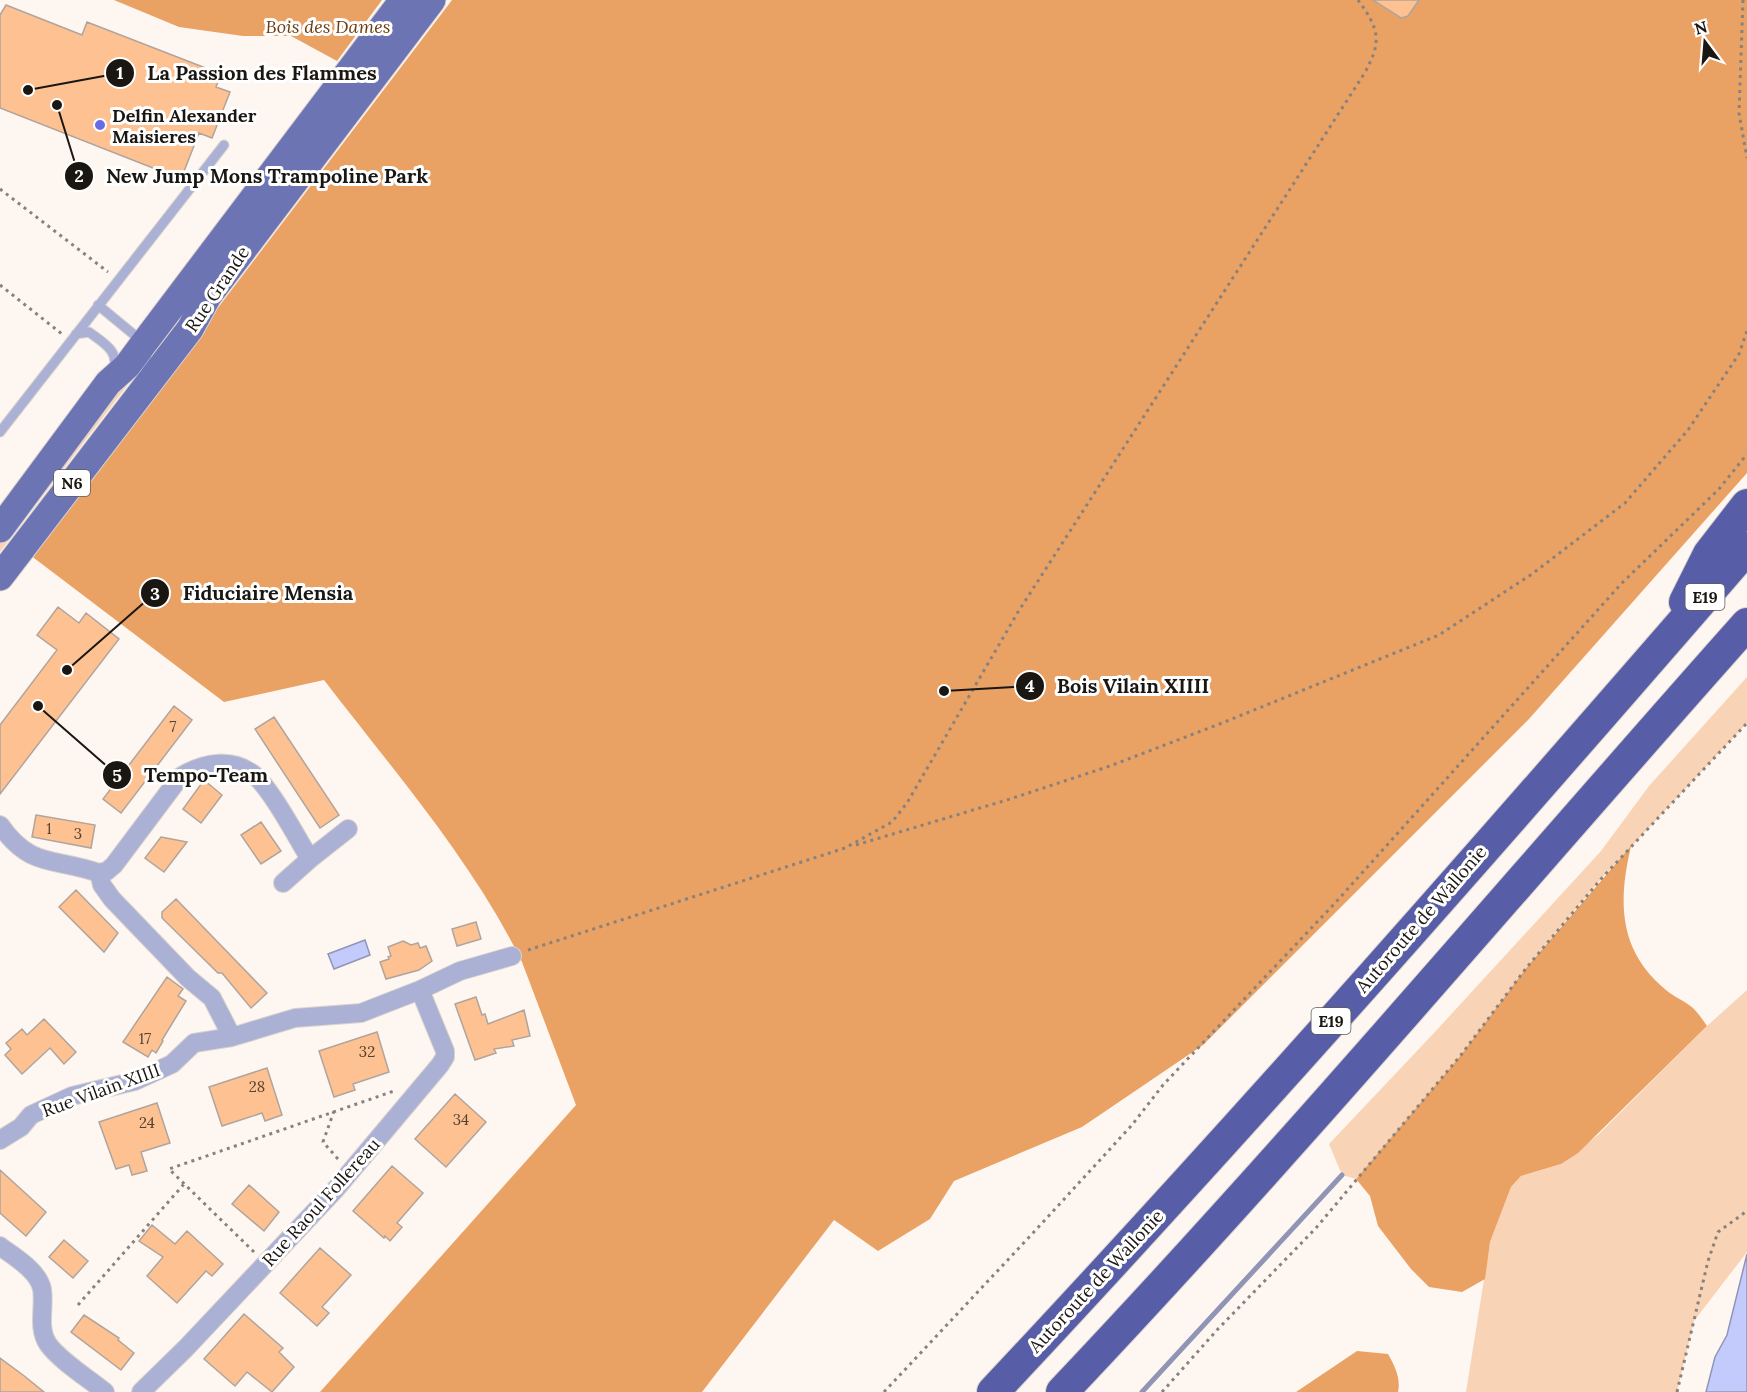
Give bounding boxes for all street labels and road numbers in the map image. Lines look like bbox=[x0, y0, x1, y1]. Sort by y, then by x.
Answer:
street label: Rue Grande bbox=[180, 241, 254, 336]
road number: N6 bbox=[54, 470, 90, 496]
road number: E19 bbox=[1686, 584, 1724, 610]
street label: Autoroute de Wallonie bbox=[1350, 840, 1491, 998]
road number: E19 bbox=[1312, 1008, 1350, 1034]
street label: Rue Vilain XIIII bbox=[39, 1058, 163, 1122]
street label: Rue Raoul Follereau bbox=[257, 1133, 385, 1271]
street label: Autoroute de Wallonie bbox=[1023, 1204, 1169, 1358]

